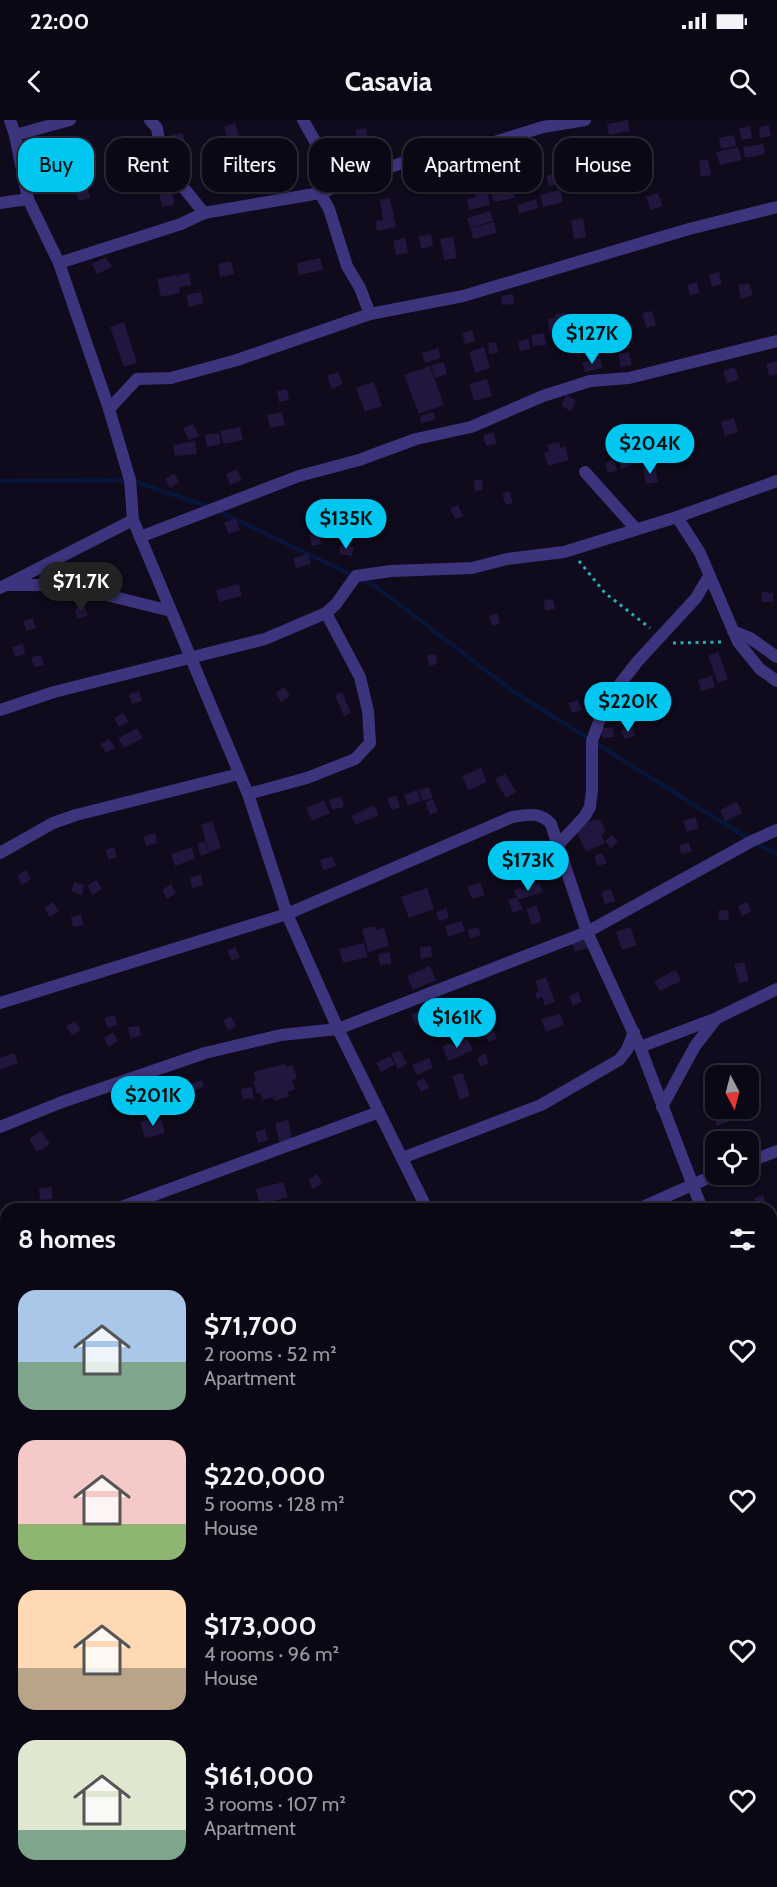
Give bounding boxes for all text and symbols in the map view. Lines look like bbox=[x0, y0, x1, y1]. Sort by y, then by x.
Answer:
text: 22:00 bbox=[30, 8, 89, 35]
icon: back bbox=[18, 65, 51, 98]
text: Casavia bbox=[345, 65, 432, 98]
icon: search bbox=[726, 65, 759, 98]
chip: Buy bbox=[18, 138, 94, 192]
chip: Rent bbox=[106, 138, 190, 192]
chip: Filters bbox=[202, 138, 297, 192]
chip: New bbox=[309, 138, 391, 192]
chip: Apartment bbox=[403, 138, 542, 192]
chip: House bbox=[554, 138, 652, 192]
pin: $127K bbox=[550, 314, 634, 365]
text: $127K bbox=[566, 321, 618, 345]
pin: $204K bbox=[608, 424, 692, 475]
text: $204K bbox=[619, 431, 681, 455]
pin: $135K bbox=[304, 499, 388, 550]
text: $135K bbox=[319, 506, 373, 530]
pin: $71.7K bbox=[32, 562, 130, 613]
text: $71.7K bbox=[53, 569, 109, 593]
pin: $220K bbox=[586, 682, 670, 733]
text: $220K bbox=[598, 689, 658, 713]
pin: $173K bbox=[486, 841, 570, 892]
text: $173K bbox=[502, 848, 554, 872]
pin: $161K bbox=[415, 998, 499, 1049]
text: $161K bbox=[432, 1005, 482, 1029]
north arrow bbox=[705, 1065, 759, 1119]
map controls bbox=[705, 1065, 759, 1185]
pin: $201K bbox=[111, 1076, 195, 1127]
text: $201K bbox=[125, 1083, 181, 1107]
button: locate bbox=[705, 1131, 759, 1185]
text: 8 homes bbox=[18, 1223, 116, 1255]
icon: filters bbox=[726, 1223, 759, 1256]
text: $71,700 bbox=[204, 1310, 298, 1342]
icon: home bbox=[66, 1314, 138, 1386]
icon: heart bbox=[726, 1334, 759, 1367]
text: 2 rooms · 52 m² bbox=[204, 1342, 337, 1366]
text: Apartment bbox=[204, 1366, 296, 1390]
text: $220,000 bbox=[204, 1460, 326, 1492]
icon: home bbox=[66, 1464, 138, 1536]
icon: heart bbox=[726, 1484, 759, 1517]
text: 5 rooms · 128 m² bbox=[204, 1492, 345, 1516]
text: House bbox=[204, 1516, 258, 1540]
text: $173,000 bbox=[204, 1610, 317, 1642]
icon: home bbox=[66, 1614, 138, 1686]
icon: heart bbox=[726, 1634, 759, 1667]
text: 4 rooms · 96 m² bbox=[204, 1642, 339, 1666]
text: House bbox=[204, 1666, 258, 1690]
text: $161,000 bbox=[204, 1760, 314, 1792]
icon: home bbox=[66, 1764, 138, 1836]
icon: heart bbox=[726, 1784, 759, 1817]
text: 3 rooms · 107 m² bbox=[204, 1792, 346, 1816]
text: Apartment bbox=[204, 1816, 296, 1840]

